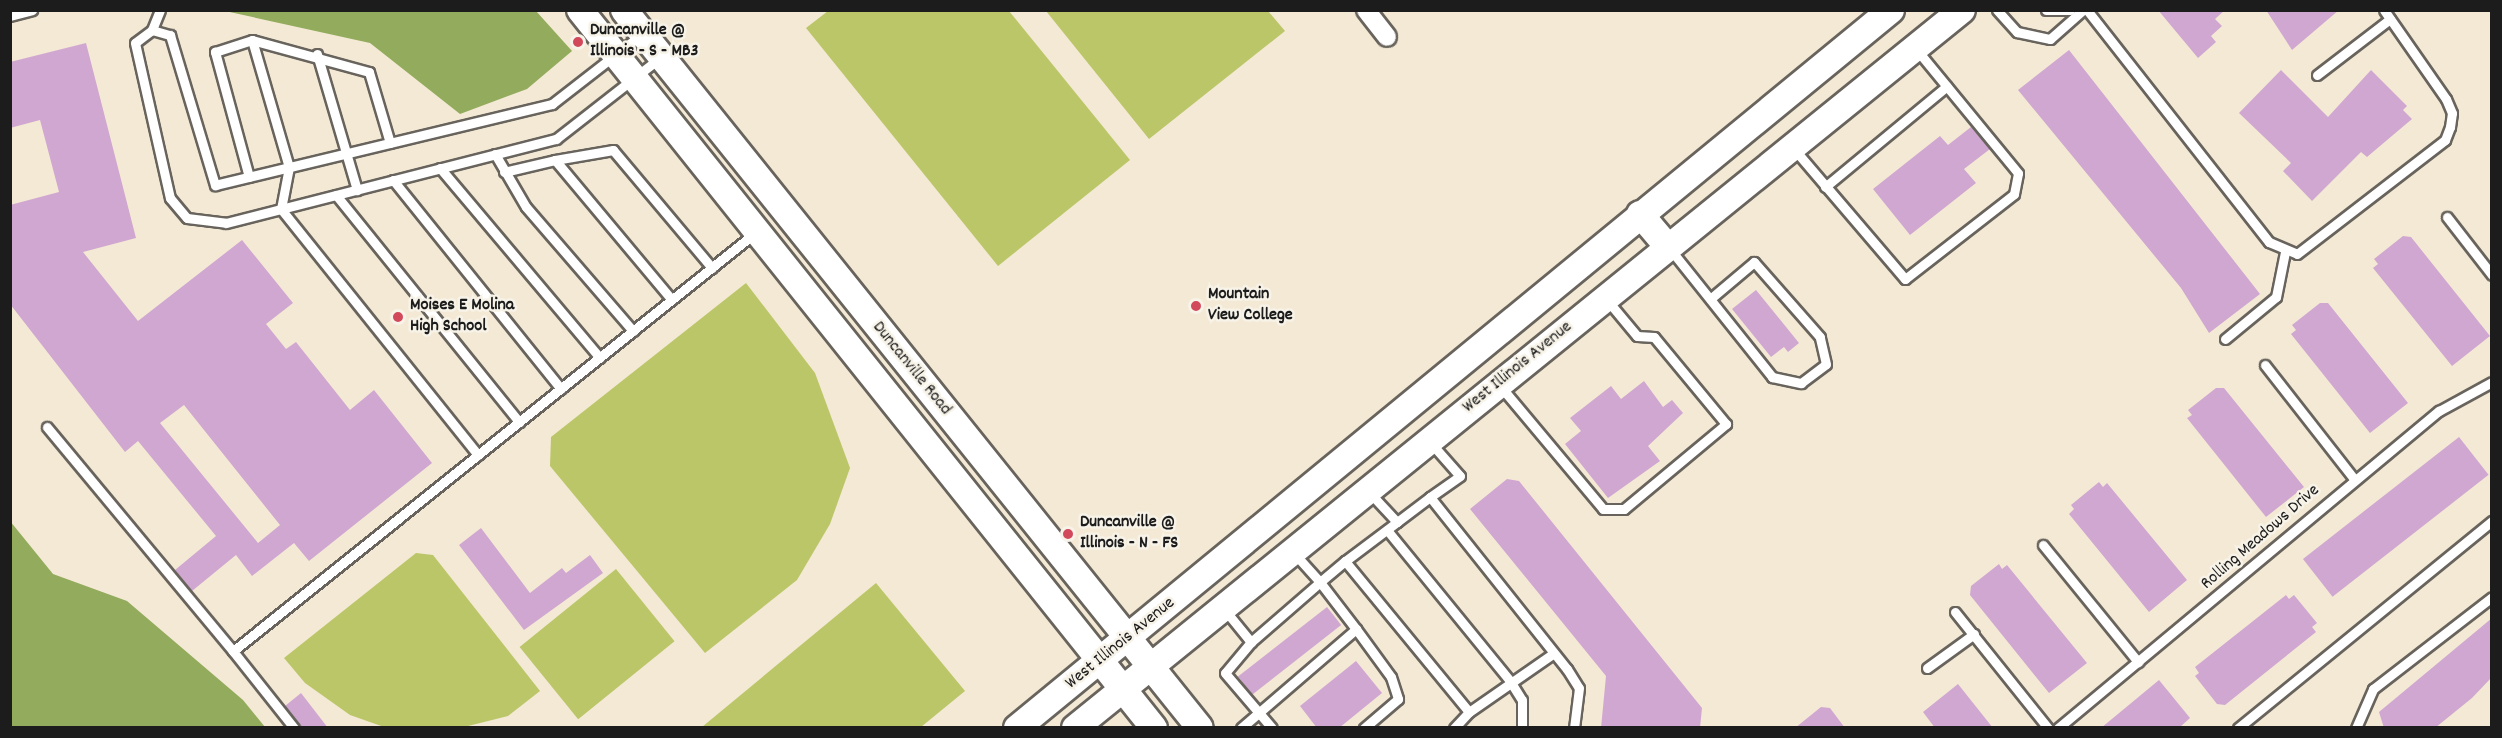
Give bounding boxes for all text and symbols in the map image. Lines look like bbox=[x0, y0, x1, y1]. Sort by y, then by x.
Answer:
place label: Duncanville @ Illinois - S - MB3 bbox=[590, 21, 698, 63]
marker: Duncanville @ Illinois - S - MB3 bbox=[571, 35, 585, 49]
place label: Mountain View College bbox=[1208, 285, 1293, 328]
place label: Moises E Molina High School bbox=[410, 296, 514, 338]
marker: Mountain View College bbox=[1189, 299, 1203, 313]
marker: Moises E Molina High School bbox=[391, 310, 405, 324]
street label: West Illinois Avenue bbox=[1459, 317, 1577, 419]
street label: Duncanville Road bbox=[867, 318, 955, 420]
street label: Rolling Meadows Drive bbox=[2197, 481, 2325, 595]
place label: Duncanville @ Illinois - N - FS bbox=[1080, 513, 1178, 556]
marker: Duncanville @ Illinois - N - FS bbox=[1061, 527, 1075, 541]
street label: West Illinois Avenue bbox=[1062, 593, 1180, 695]

